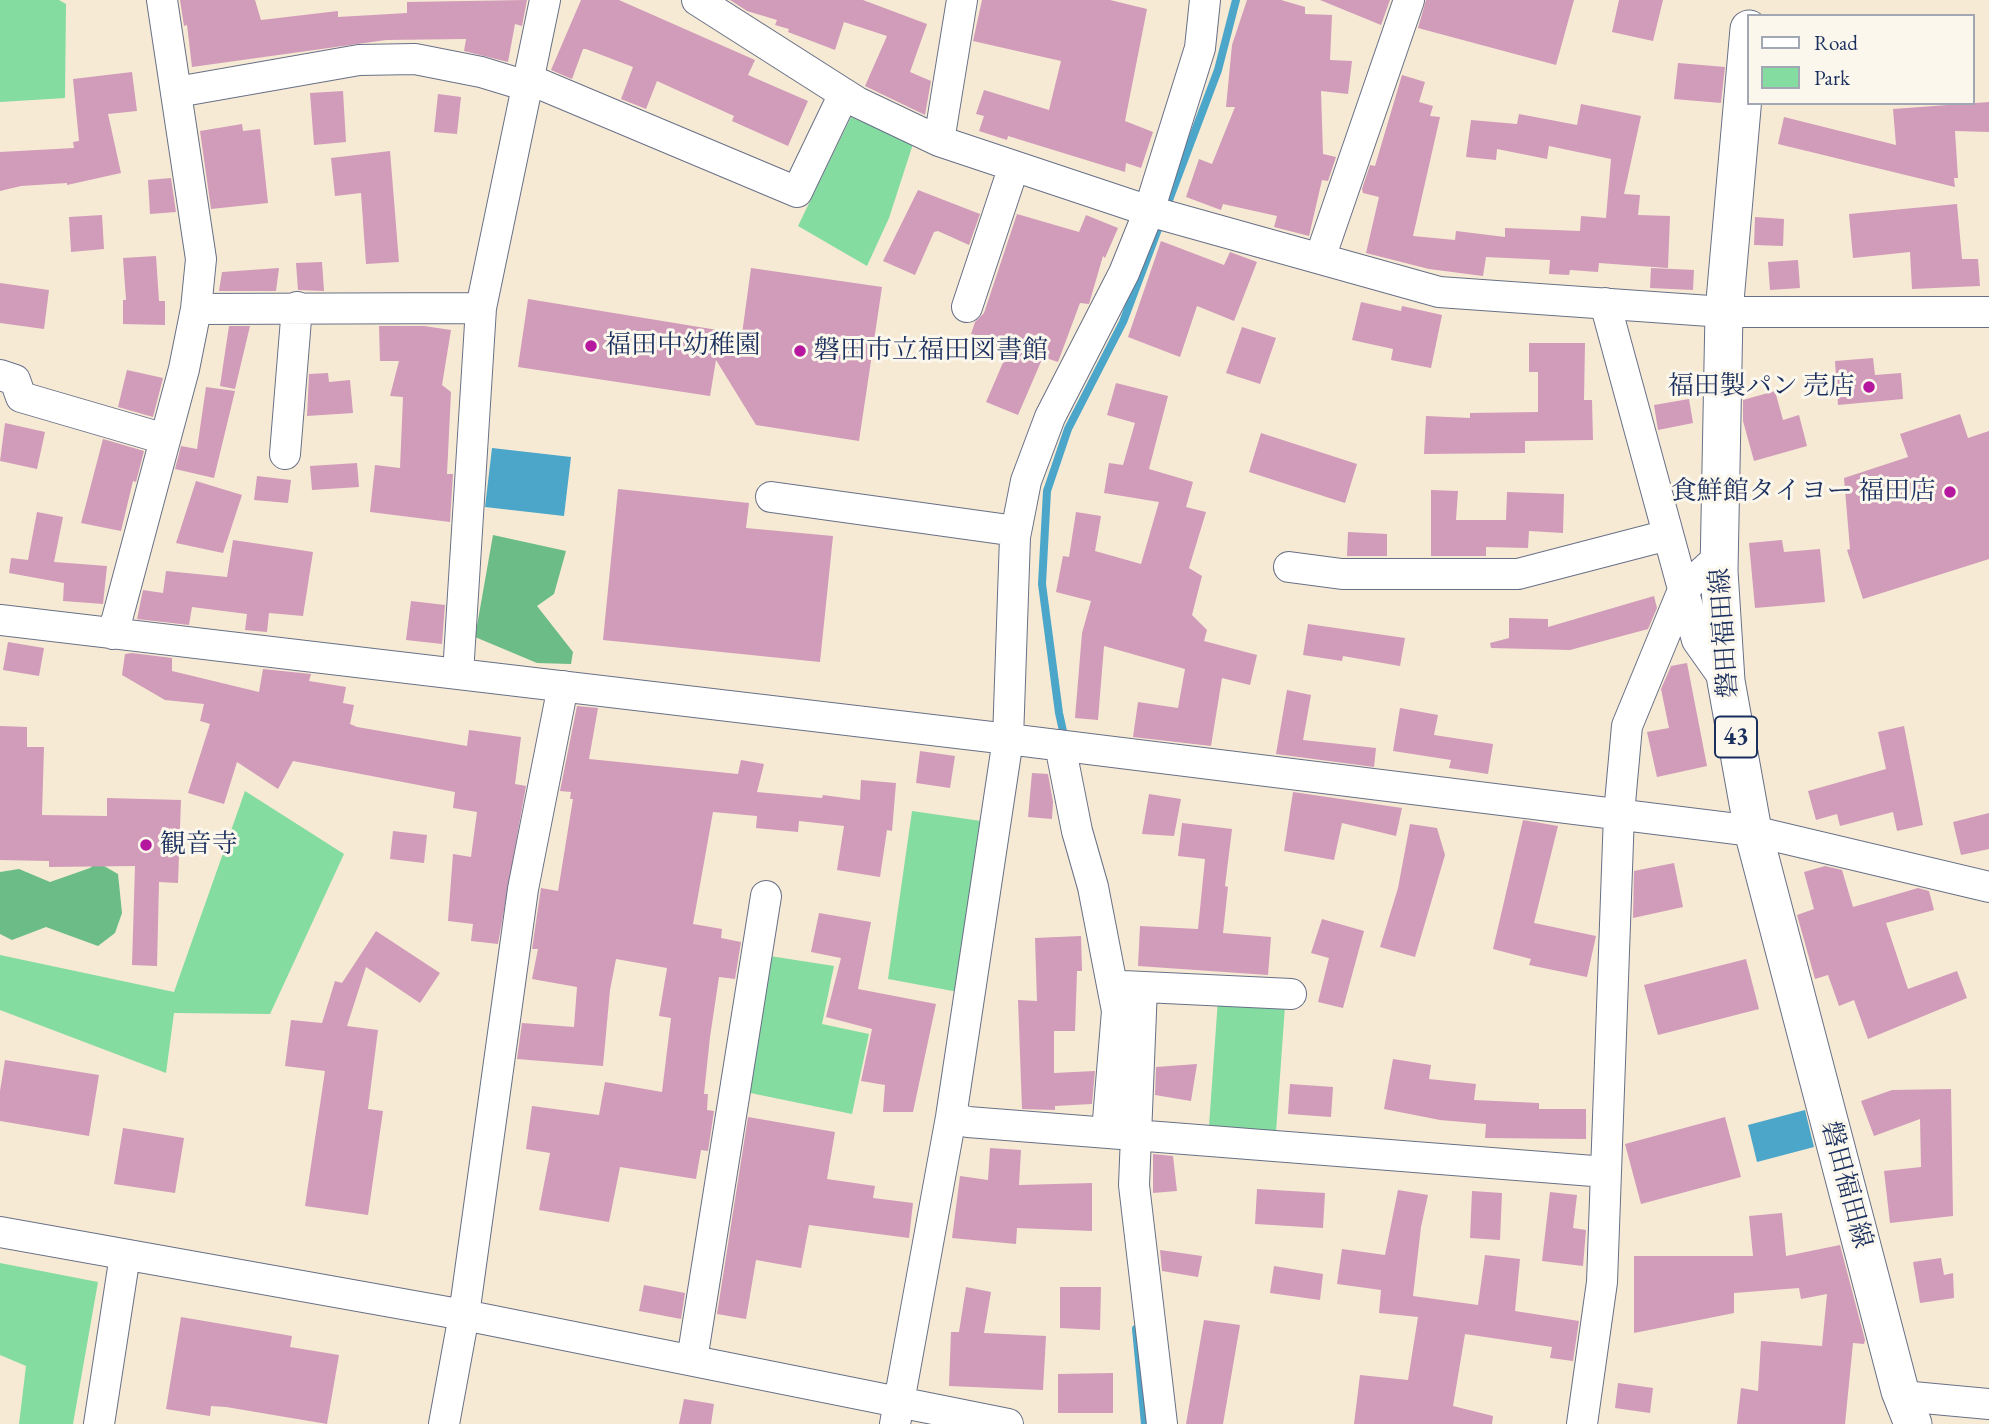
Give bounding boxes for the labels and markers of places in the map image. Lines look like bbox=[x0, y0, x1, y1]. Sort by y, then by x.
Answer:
place label: 福田中幼稚園 bbox=[605, 330, 761, 362]
place label: 磐田市立福田図書館 bbox=[814, 335, 1048, 367]
marker: 福田中幼稚園 bbox=[583, 338, 599, 354]
marker: 磐田市立福田図書館 bbox=[792, 343, 808, 359]
place label: 福田製パン 売店 bbox=[1668, 371, 1855, 403]
marker: 福田製パン 売店 bbox=[1861, 379, 1877, 395]
place label: 食鮮館タイヨー 福田店 bbox=[1671, 476, 1936, 508]
marker: 食鮮館タイヨー 福田店 bbox=[1942, 484, 1958, 500]
place label: 観音寺 bbox=[160, 829, 238, 861]
marker: 観音寺 bbox=[138, 837, 154, 853]

